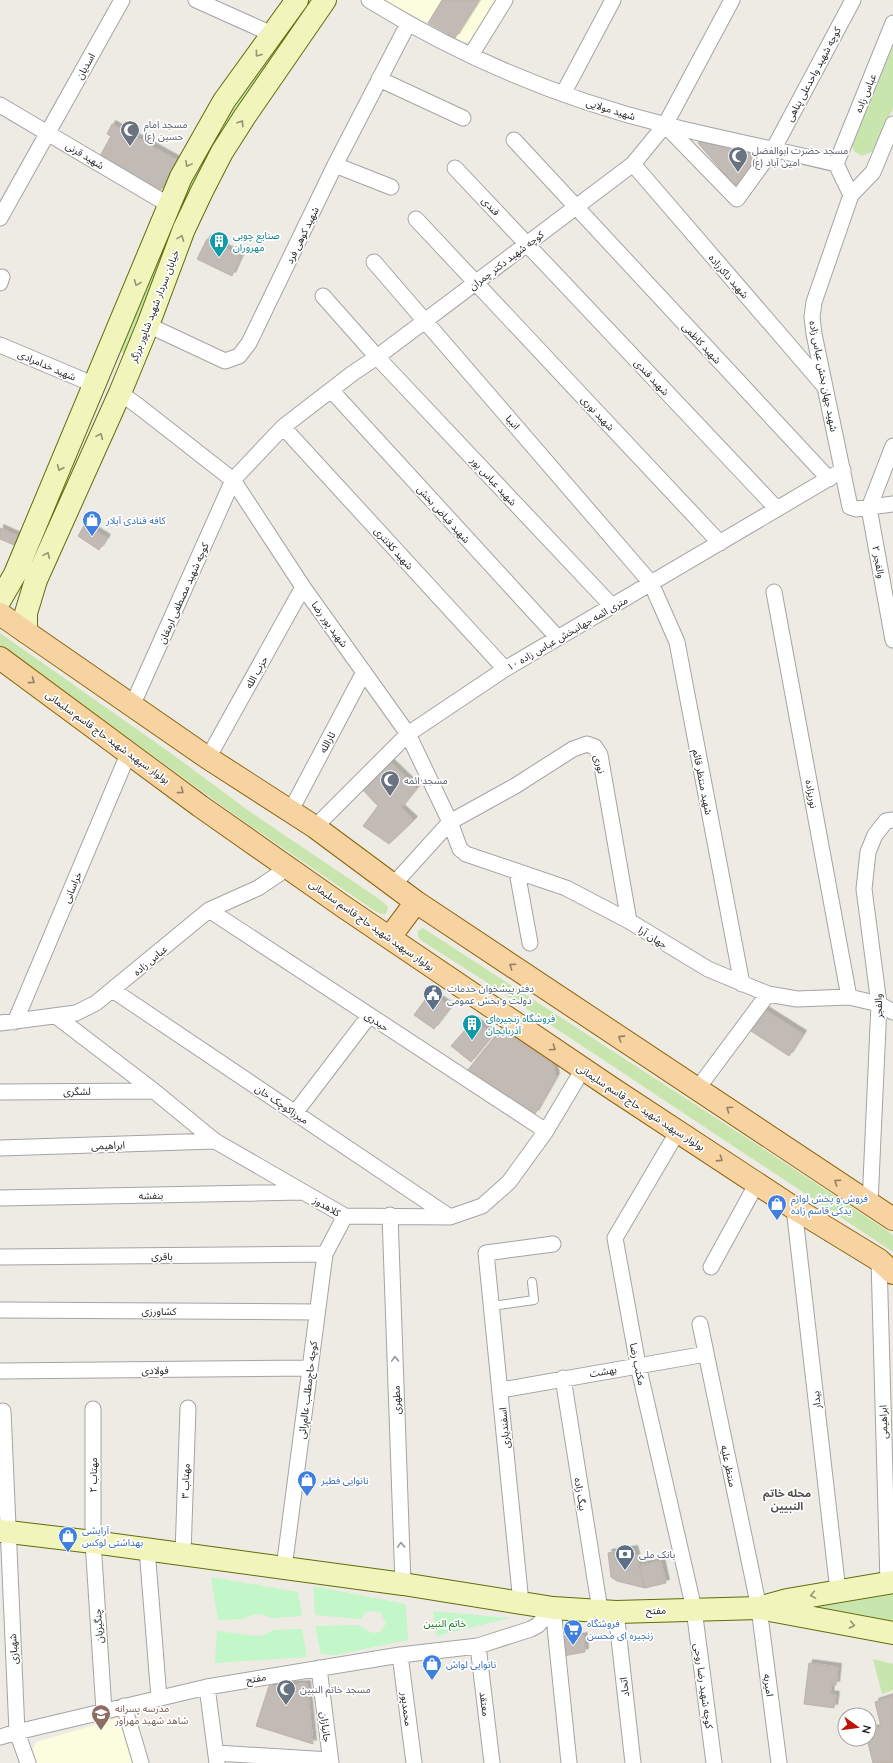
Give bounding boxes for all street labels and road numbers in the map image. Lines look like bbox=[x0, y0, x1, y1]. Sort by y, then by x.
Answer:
street label: کوچه شهید واحدعلی پناهی bbox=[783, 24, 845, 124]
street label: اسدیان bbox=[73, 51, 99, 82]
street label: عباس زاده bbox=[852, 72, 880, 115]
street label: شهید مولایی bbox=[584, 96, 637, 124]
street label: شهید قرنی bbox=[63, 139, 107, 173]
street label: قندی bbox=[478, 194, 503, 219]
street label: شهید کوهی فرد bbox=[283, 204, 323, 266]
street label: کوچه شهید دکتر چمران bbox=[466, 227, 548, 294]
street label: خیابان سردار شهید شاپور برزگر bbox=[127, 248, 183, 366]
street label: شهید ذاکرزاده bbox=[705, 252, 751, 302]
street label: شهید جهان بخش عباس زاده bbox=[805, 319, 841, 433]
street label: شهید کاظمی bbox=[679, 320, 724, 367]
street label: شهید خدامرادی bbox=[15, 347, 78, 385]
street label: شهید قندی bbox=[631, 356, 672, 399]
street label: شهید نوری bbox=[577, 393, 617, 434]
street label: انبیا bbox=[502, 412, 522, 433]
street label: شهید عباس پور bbox=[466, 454, 520, 509]
street label: شهید فیاض بخش bbox=[414, 483, 473, 547]
street label: شهید کلانتری bbox=[370, 524, 416, 573]
street label: کوچه شهید مصطفی ارمغان bbox=[155, 540, 213, 646]
street label: والفجر ۲ bbox=[868, 545, 888, 580]
street label: ۱۰ متری ائمه جهانبخش عباس زاده bbox=[504, 593, 631, 674]
street label: شهید پور رضا bbox=[308, 599, 351, 651]
street label: حزب الله bbox=[242, 654, 272, 691]
street label: بولوار سپهبد شهید حاج قاسم سلیمانی bbox=[42, 688, 173, 788]
street label: ثارالله bbox=[316, 729, 339, 756]
street label: شهید منتظر قائم bbox=[689, 748, 715, 816]
street label: نوری bbox=[590, 753, 608, 775]
street label: نوریزاده bbox=[802, 779, 820, 810]
street label: خراسانی bbox=[60, 869, 86, 905]
street label: بولوار سپهبد شهید حاج قاسم سلیمانی bbox=[306, 877, 437, 975]
street label: جهان آرا bbox=[635, 924, 670, 952]
street label: عباس زاده bbox=[131, 942, 171, 979]
street label: والفجر bbox=[872, 993, 886, 1020]
street label: حیدری bbox=[362, 1009, 391, 1035]
street label: بولوار سپهبد شهید حاج قاسم سلیمانی bbox=[574, 1061, 708, 1155]
street label: میرزاکوچک خان bbox=[252, 1082, 311, 1128]
street label: لشگری bbox=[63, 1085, 91, 1099]
street label: ابراهیمی bbox=[91, 1138, 125, 1154]
street label: بنفشه bbox=[139, 1189, 164, 1203]
street label: کلاهدوز bbox=[309, 1193, 343, 1221]
street label: باقری bbox=[151, 1250, 173, 1264]
street label: کشاورزی bbox=[142, 1305, 177, 1319]
street label: کوچه حاج‌مطلب عالم‌رائی bbox=[295, 1340, 321, 1440]
street label: مکتب رضا bbox=[626, 1342, 648, 1387]
street label: بهشت bbox=[589, 1363, 618, 1381]
street label: فولادی bbox=[141, 1364, 169, 1378]
street label: مطهری bbox=[389, 1385, 405, 1415]
street label: بیدار bbox=[809, 1390, 825, 1411]
street label: ابراهیمی bbox=[876, 1405, 892, 1439]
street label: اسفندیاری bbox=[496, 1407, 514, 1449]
street label: منتظر علیه bbox=[717, 1444, 739, 1489]
street label: مهتاب ۲ bbox=[87, 1457, 101, 1493]
street label: مهتاب ۳ bbox=[178, 1463, 194, 1499]
street label: بیگ زاده bbox=[570, 1477, 590, 1512]
street label: مفتح bbox=[646, 1604, 666, 1618]
street label: چنگیزیان bbox=[91, 1608, 107, 1644]
street label: شهبازی bbox=[6, 1633, 22, 1665]
street label: کوچه شهید رضا روحی bbox=[690, 1643, 716, 1731]
street label: مفتح bbox=[245, 1670, 267, 1688]
street label: امیریه bbox=[760, 1673, 776, 1697]
street label: اتحاد bbox=[617, 1676, 633, 1697]
street label: محمدپور bbox=[397, 1690, 415, 1727]
street label: معتقد bbox=[476, 1691, 492, 1717]
street label: جانبازان bbox=[316, 1711, 334, 1743]

